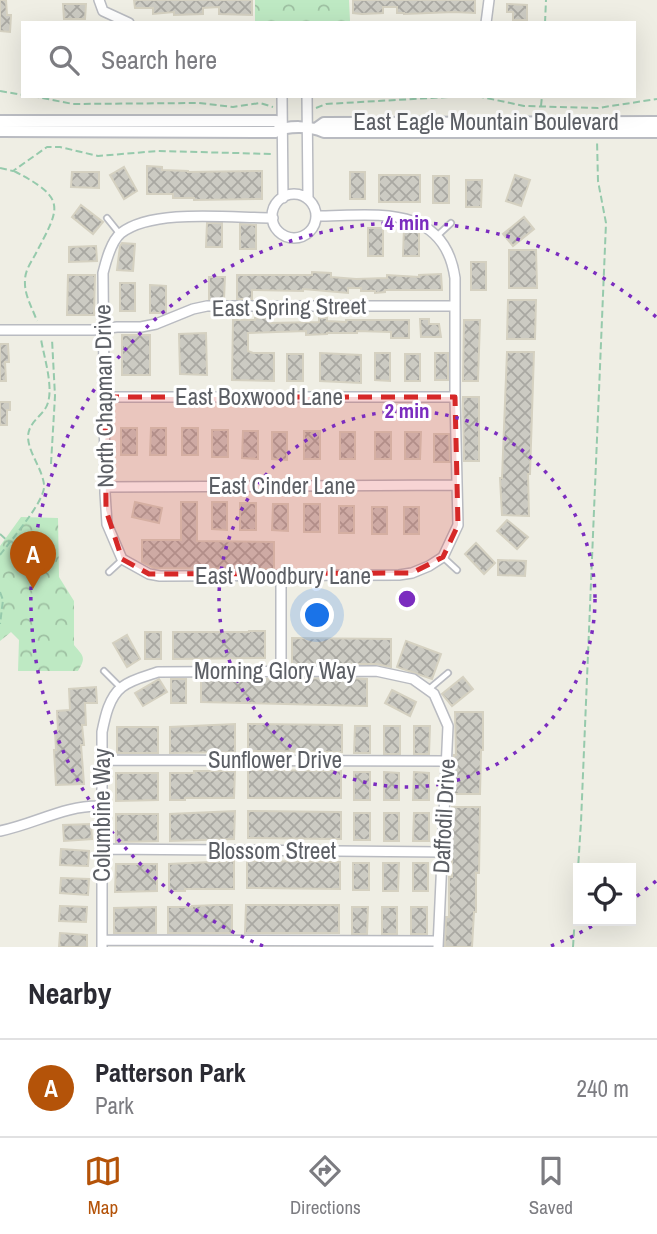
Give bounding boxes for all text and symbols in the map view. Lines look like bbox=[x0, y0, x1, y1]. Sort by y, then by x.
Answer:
search box bbox=[21, 21, 636, 98]
icon: search bbox=[45, 41, 83, 79]
text: Search here bbox=[101, 42, 217, 77]
street label: East Eagle Mountain Boulevard bbox=[353, 106, 619, 137]
text: 4 min bbox=[385, 208, 429, 237]
street label: East Spring Street bbox=[212, 290, 366, 323]
street label: North Chapman Drive bbox=[86, 304, 121, 488]
street label: East Boxwood Lane bbox=[175, 381, 343, 412]
text: 2 min bbox=[385, 396, 429, 425]
street label: East Cinder Lane bbox=[209, 470, 355, 501]
pin: A bbox=[10, 531, 56, 589]
street label: East Woodbury Lane bbox=[195, 560, 371, 591]
centre of rings bbox=[395, 587, 419, 611]
your location bbox=[300, 598, 334, 632]
street label: Morning Glory Way bbox=[194, 655, 356, 686]
street label: Sunflower Drive bbox=[208, 744, 342, 775]
street label: Columbine Way bbox=[86, 748, 117, 882]
street label: Daffodil Drive bbox=[425, 758, 462, 874]
street label: Blossom Street bbox=[208, 835, 336, 866]
map controls bbox=[573, 863, 636, 926]
button: locate bbox=[573, 863, 636, 926]
text: Nearby bbox=[28, 973, 111, 1013]
text: Patterson Park bbox=[95, 1055, 246, 1090]
text: A bbox=[44, 1073, 58, 1104]
text: 240 m bbox=[577, 1073, 629, 1104]
text: Park bbox=[95, 1090, 134, 1121]
tab: Map bbox=[84, 1152, 122, 1220]
tab: Directions bbox=[290, 1152, 361, 1220]
tab: Saved bbox=[529, 1152, 573, 1220]

